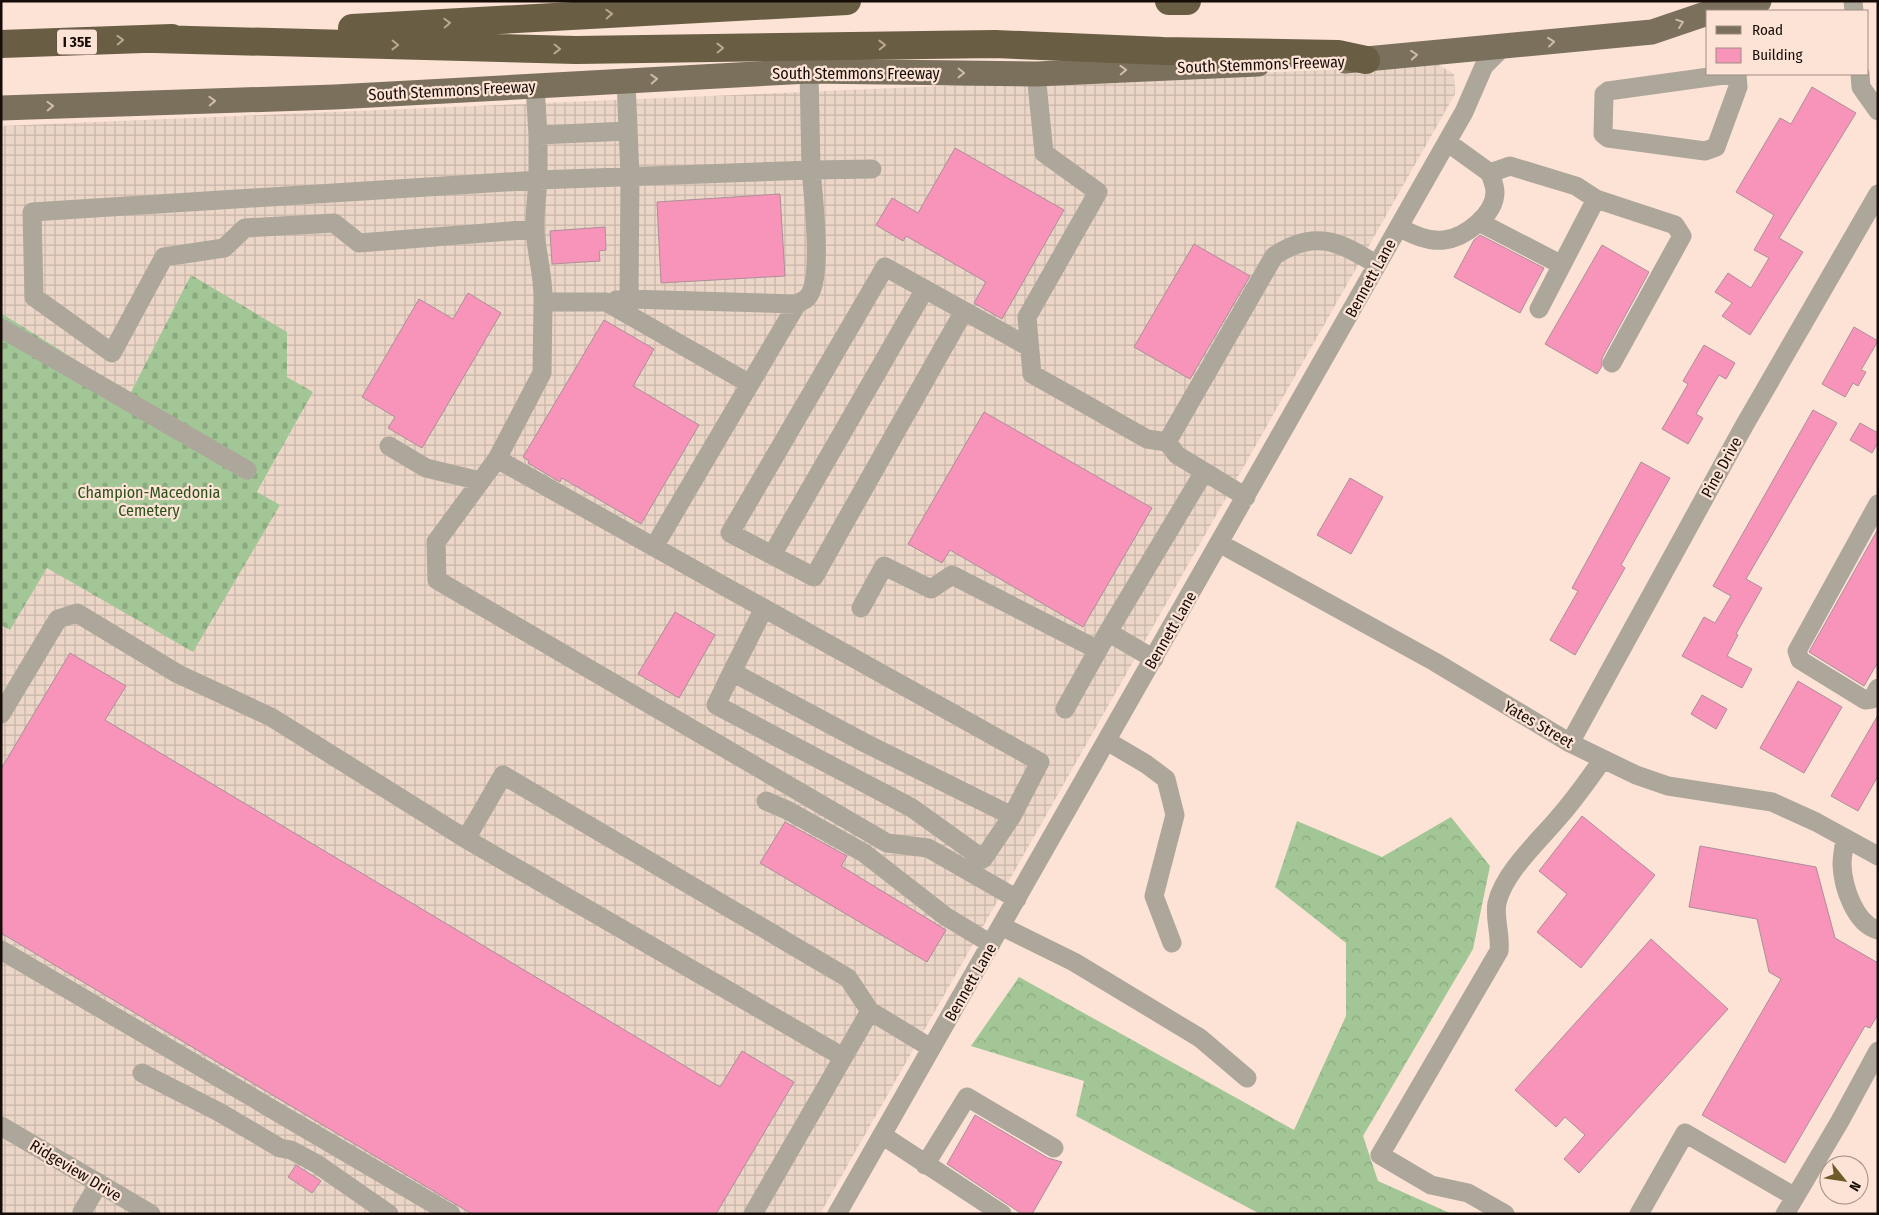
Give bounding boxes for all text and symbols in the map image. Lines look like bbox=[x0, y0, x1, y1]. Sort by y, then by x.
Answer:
one-way arrow bbox=[606, 8, 614, 19]
legend bbox=[1706, 10, 1869, 75]
one-way arrow bbox=[443, 17, 451, 28]
one-way arrow bbox=[1675, 18, 1684, 28]
text: Road bbox=[1752, 21, 1783, 39]
road number: I 35E bbox=[57, 30, 97, 54]
one-way arrow bbox=[116, 35, 124, 46]
one-way arrow bbox=[1548, 37, 1556, 48]
one-way arrow bbox=[392, 40, 399, 50]
one-way arrow bbox=[879, 40, 887, 51]
one-way arrow bbox=[716, 43, 724, 53]
one-way arrow bbox=[554, 44, 562, 55]
text: Building bbox=[1752, 46, 1803, 64]
one-way arrow bbox=[1411, 50, 1419, 61]
street label: South Stemmons Freeway bbox=[1177, 52, 1346, 77]
street label: South Stemmons Freeway bbox=[772, 64, 941, 83]
one-way arrow bbox=[1120, 65, 1128, 75]
one-way arrow bbox=[958, 68, 965, 78]
one-way arrow bbox=[651, 74, 659, 85]
street label: South Stemmons Freeway bbox=[368, 77, 537, 104]
one-way arrow bbox=[209, 96, 217, 106]
one-way arrow bbox=[46, 101, 54, 112]
street label: Bennett Lane bbox=[1341, 236, 1400, 321]
street label: Pine Drive bbox=[1697, 434, 1746, 501]
park label: Champion-Macedonia Cemetery bbox=[78, 483, 221, 520]
street label: Bennett Lane bbox=[1141, 588, 1200, 673]
street label: Yates Street bbox=[1500, 697, 1578, 752]
street label: Bennett Lane bbox=[941, 940, 1000, 1025]
street label: Ridgeview Drive bbox=[26, 1136, 125, 1205]
north arrow bbox=[1819, 1155, 1869, 1205]
text: N bbox=[1845, 1178, 1864, 1194]

